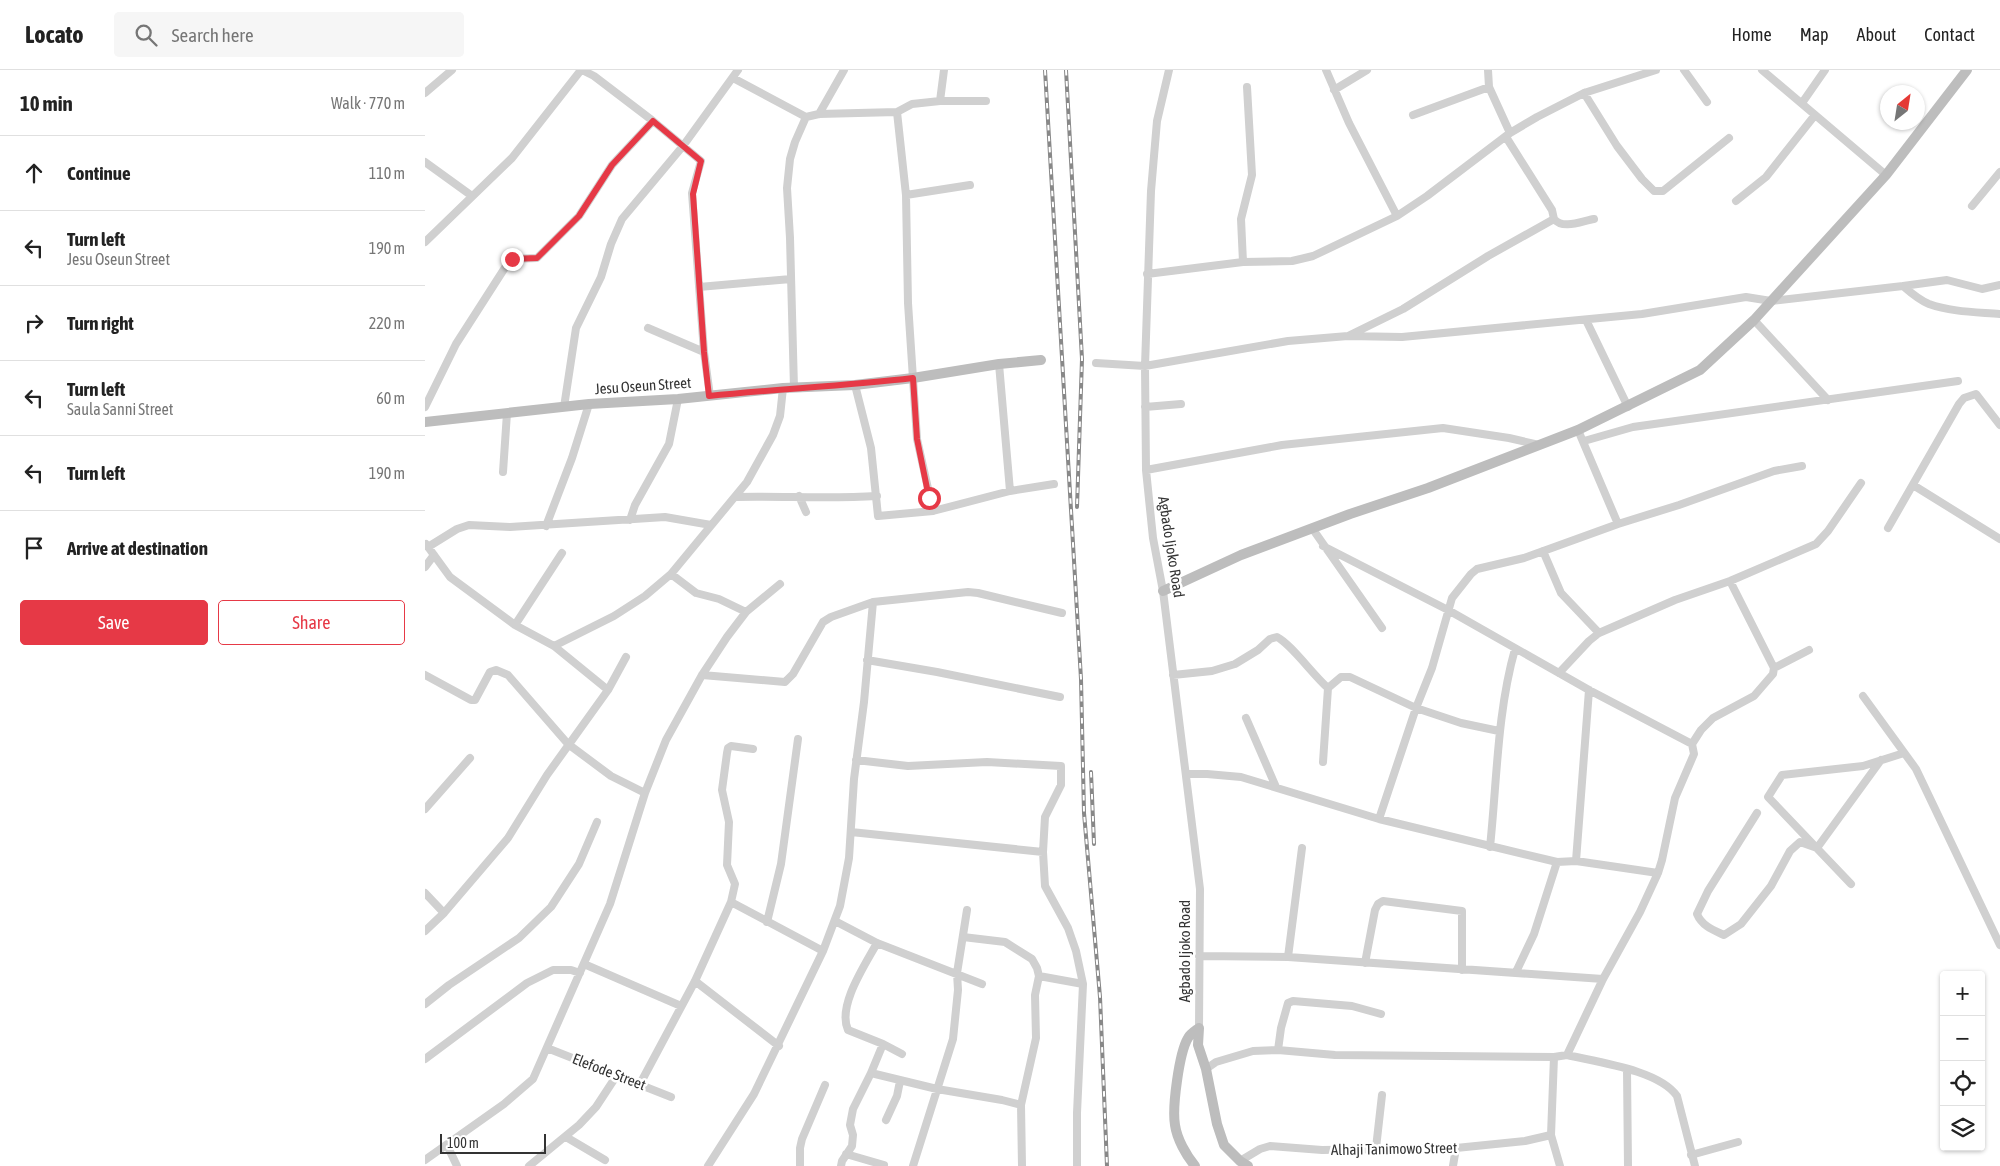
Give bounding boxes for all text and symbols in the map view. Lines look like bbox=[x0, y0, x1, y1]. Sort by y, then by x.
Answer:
search box bbox=[114, 12, 464, 57]
text: Locato bbox=[25, 21, 84, 48]
icon: search bbox=[132, 21, 160, 49]
text: Search here bbox=[172, 24, 254, 46]
text: Home bbox=[1732, 24, 1772, 45]
text: Map bbox=[1800, 24, 1829, 45]
text: About bbox=[1857, 24, 1896, 45]
text: Contact bbox=[1924, 24, 1975, 45]
north arrow bbox=[1880, 85, 1925, 130]
text: 10 min bbox=[20, 91, 73, 115]
text: Walk · 770 m bbox=[331, 94, 405, 112]
icon: ahead bbox=[20, 159, 48, 187]
text: Continue bbox=[67, 162, 131, 184]
text: 110 m bbox=[369, 164, 405, 182]
text: Turn left bbox=[67, 228, 125, 250]
icon: left bbox=[20, 234, 48, 262]
text: 190 m bbox=[369, 239, 405, 257]
route end bbox=[501, 248, 524, 271]
text: Jesu Oseun Street bbox=[67, 250, 170, 268]
icon: right bbox=[20, 309, 48, 337]
text: Turn right bbox=[67, 312, 134, 334]
text: 220 m bbox=[369, 314, 405, 332]
street label: Jesu Oseun Street bbox=[594, 374, 692, 397]
text: Turn left bbox=[67, 378, 125, 400]
icon: left bbox=[20, 384, 48, 412]
text: 60 m bbox=[376, 389, 405, 407]
text: Saula Sanni Street bbox=[67, 400, 173, 418]
icon: left bbox=[20, 459, 48, 487]
text: Turn left bbox=[67, 462, 125, 484]
text: 190 m bbox=[369, 464, 405, 482]
route start bbox=[918, 487, 941, 510]
street label: Agbado Ijoko Road bbox=[1155, 495, 1188, 599]
icon: arrive bbox=[20, 534, 48, 562]
text: Arrive at destination bbox=[67, 537, 208, 559]
button: Save bbox=[20, 600, 208, 645]
button: Share bbox=[218, 600, 405, 645]
street label: Agbado Ijoko Road bbox=[1176, 900, 1193, 1002]
map controls bbox=[1940, 971, 1985, 1151]
button: + bbox=[1940, 971, 1985, 1016]
button: − bbox=[1940, 1016, 1985, 1061]
street label: Elefode Street bbox=[570, 1050, 648, 1093]
button: locate bbox=[1940, 1061, 1985, 1106]
button: layers bbox=[1940, 1106, 1985, 1151]
scale bar bbox=[440, 1131, 546, 1154]
text: 100 m bbox=[447, 1135, 479, 1151]
street label: Alhaji Tanimowo Street bbox=[1331, 1139, 1457, 1158]

